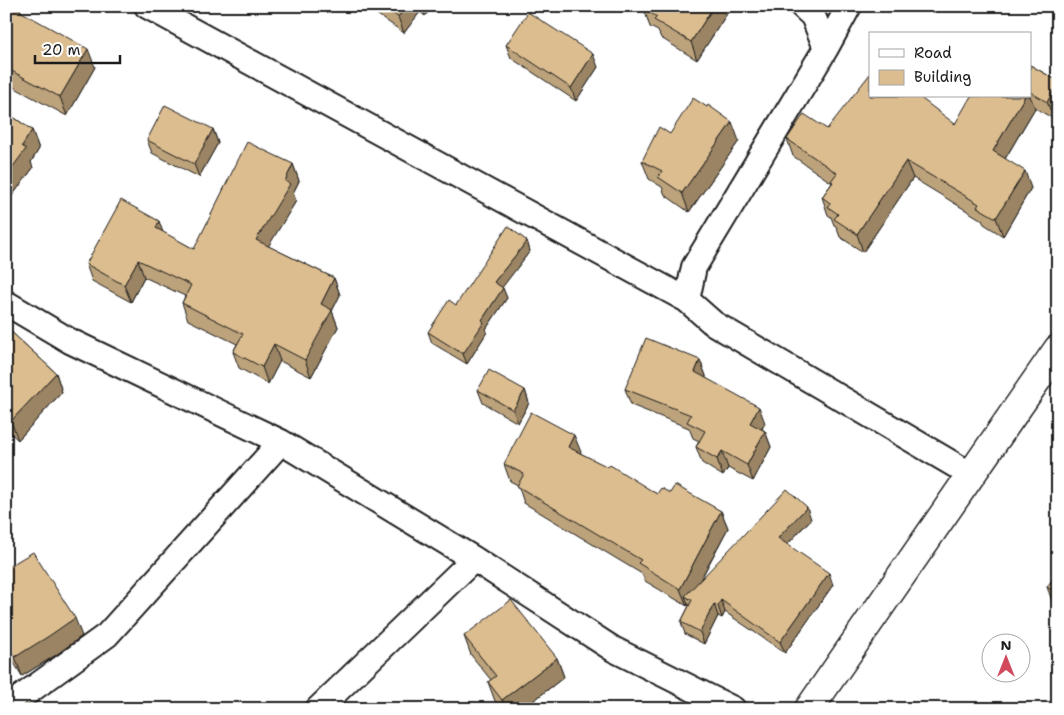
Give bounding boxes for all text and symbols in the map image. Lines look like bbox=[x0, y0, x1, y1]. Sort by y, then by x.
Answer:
scale bar bbox=[35, 32, 120, 64]
legend bbox=[869, 32, 1032, 98]
text: 20 m bbox=[42, 40, 81, 60]
text: Road bbox=[914, 43, 952, 63]
text: Building bbox=[914, 67, 971, 87]
north arrow bbox=[982, 632, 1032, 682]
text: N bbox=[1000, 636, 1012, 654]

